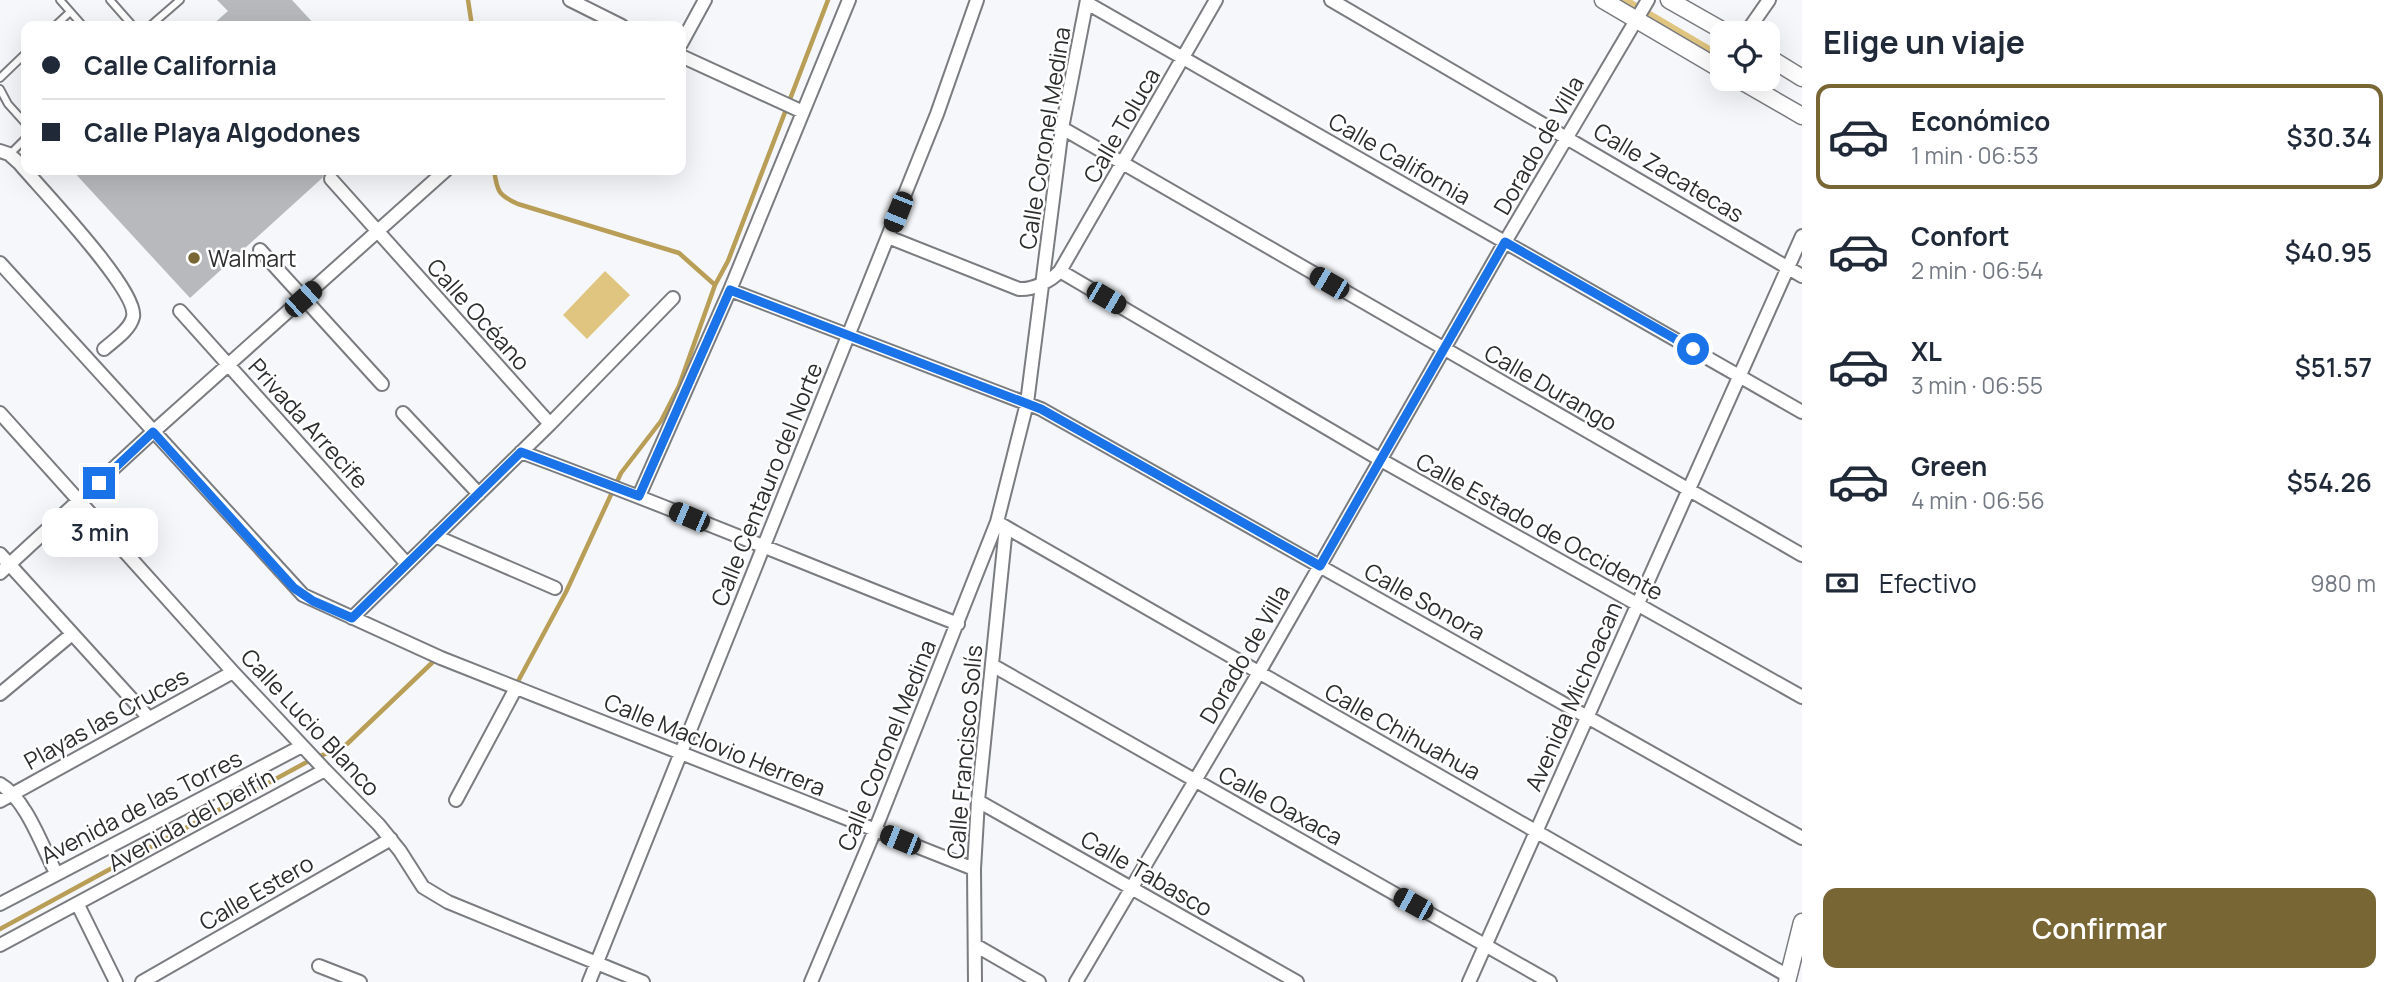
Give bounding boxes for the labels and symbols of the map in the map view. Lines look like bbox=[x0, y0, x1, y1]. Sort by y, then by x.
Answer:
street label: Calle Coronel Medina bbox=[1011, 24, 1077, 252]
street label: Calle Toluca bbox=[1075, 62, 1167, 188]
street label: Dorado de Villa bbox=[1485, 70, 1591, 220]
street label: Calle California bbox=[1323, 104, 1477, 212]
street label: Calle Zacatecas bbox=[1588, 114, 1750, 230]
car bbox=[881, 189, 916, 235]
place label: Walmart bbox=[208, 242, 296, 274]
marker: Walmart bbox=[186, 250, 202, 266]
street label: Calle Océano bbox=[420, 251, 538, 377]
car bbox=[1306, 263, 1353, 303]
car bbox=[281, 277, 326, 321]
car bbox=[1083, 278, 1130, 318]
route start bbox=[1677, 333, 1709, 365]
street label: Calle Durango bbox=[1479, 336, 1623, 438]
street label: Privada Arrecife bbox=[242, 351, 376, 495]
street label: Calle Centauro del Norte bbox=[702, 357, 830, 611]
street label: Calle Estado de Occidente bbox=[1411, 445, 1669, 607]
route end bbox=[83, 467, 115, 499]
car bbox=[666, 499, 713, 535]
callout: 3 min bbox=[41, 508, 157, 556]
street label: Calle Sonora bbox=[1359, 555, 1491, 647]
street label: Dorado de Villa bbox=[1191, 579, 1297, 729]
street label: Avenida Michoacan bbox=[1517, 596, 1629, 796]
street label: Calle Coronel Medina bbox=[829, 635, 943, 855]
street label: Calle Lucio Blanco bbox=[234, 641, 388, 803]
street label: Calle Francisco Solís bbox=[939, 644, 989, 860]
street label: Playas las Cruces bbox=[18, 659, 194, 777]
street label: Calle Chihuahua bbox=[1319, 675, 1487, 787]
street label: Calle Maclovio Herrera bbox=[600, 685, 830, 803]
street label: Avenida de las Torres bbox=[35, 741, 247, 871]
street label: Calle Oaxaca bbox=[1213, 758, 1349, 852]
street label: Avenida del Delfín bbox=[102, 760, 280, 878]
car bbox=[877, 822, 924, 858]
street label: Calle Tabasco bbox=[1075, 822, 1219, 924]
street label: Calle Estero bbox=[193, 846, 319, 938]
car bbox=[1390, 885, 1437, 923]

